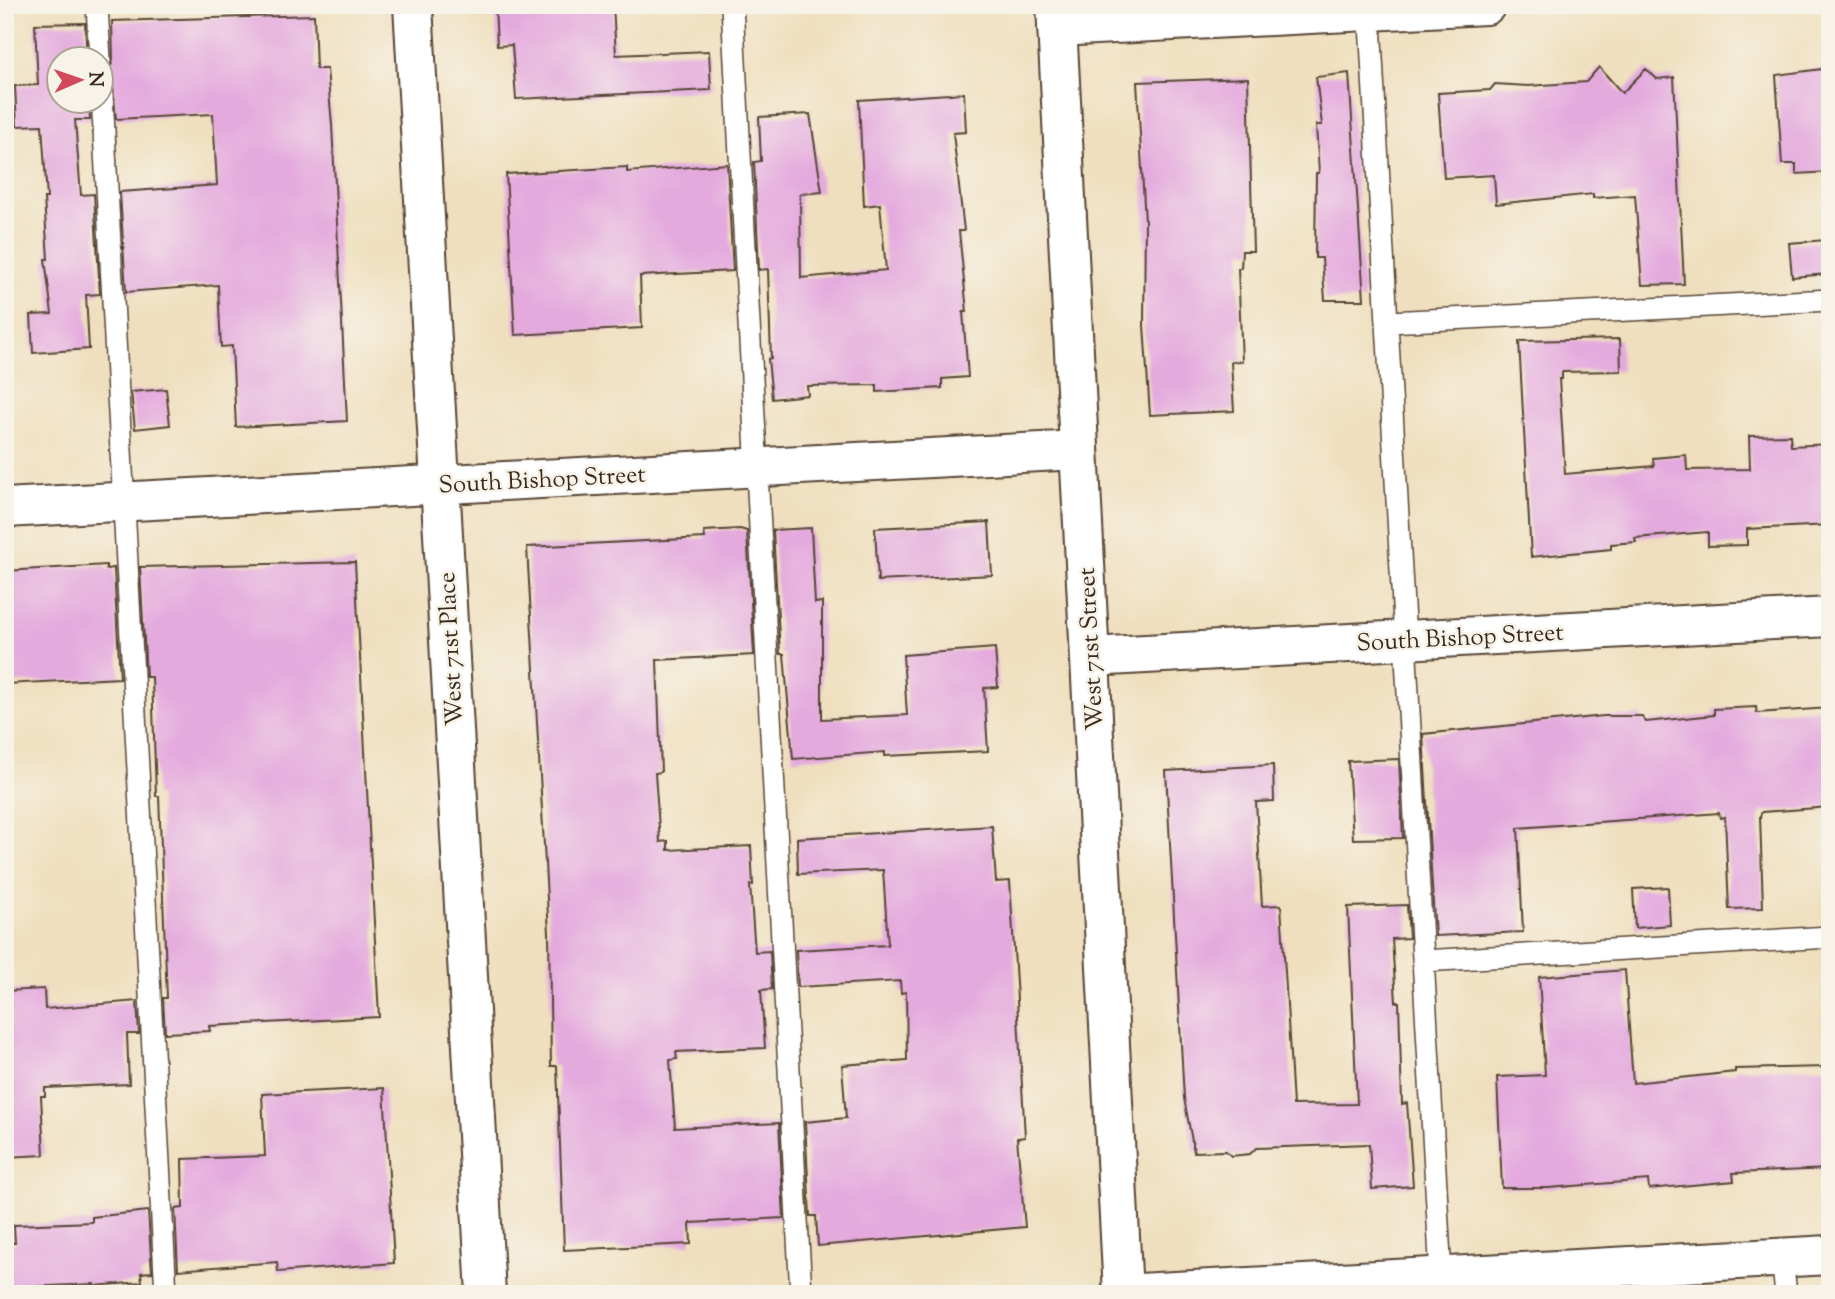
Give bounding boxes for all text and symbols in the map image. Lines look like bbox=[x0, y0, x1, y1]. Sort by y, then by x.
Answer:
north arrow bbox=[46, 46, 116, 116]
text: N bbox=[81, 71, 108, 88]
street label: South Bishop Street bbox=[438, 459, 646, 503]
street label: West 71st Street bbox=[1071, 567, 1113, 731]
street label: West 71st Place bbox=[431, 571, 473, 727]
street label: South Bishop Street bbox=[1356, 617, 1564, 661]

